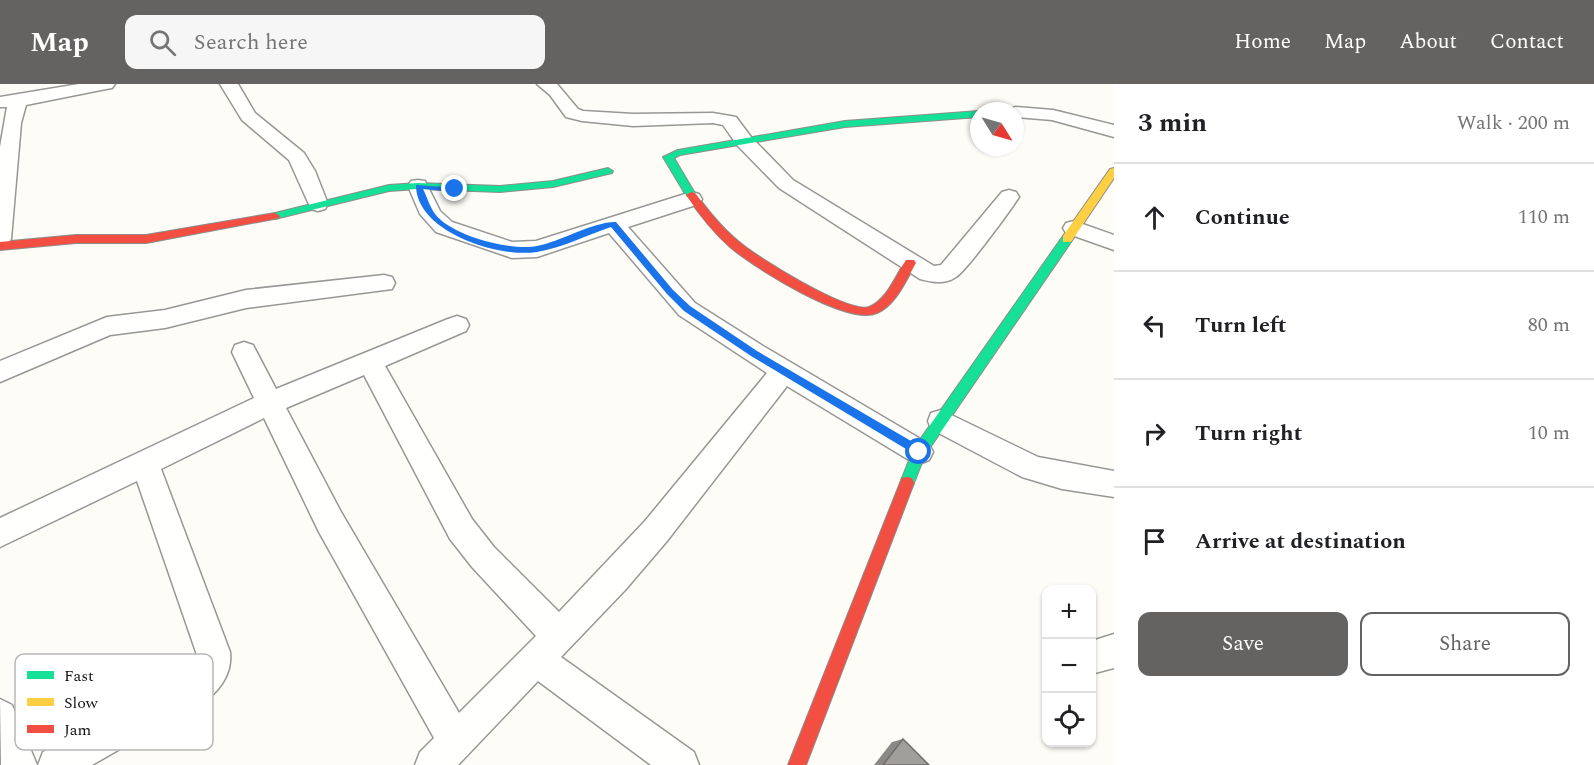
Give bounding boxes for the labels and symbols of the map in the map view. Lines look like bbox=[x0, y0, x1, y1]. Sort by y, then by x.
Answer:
north arrow bbox=[970, 102, 1024, 156]
route end bbox=[441, 175, 467, 201]
route start bbox=[905, 438, 931, 464]
legend bbox=[15, 654, 213, 750]
text: Fast bbox=[64, 664, 94, 688]
text: Slow bbox=[64, 691, 99, 715]
text: Jam bbox=[64, 718, 92, 742]

